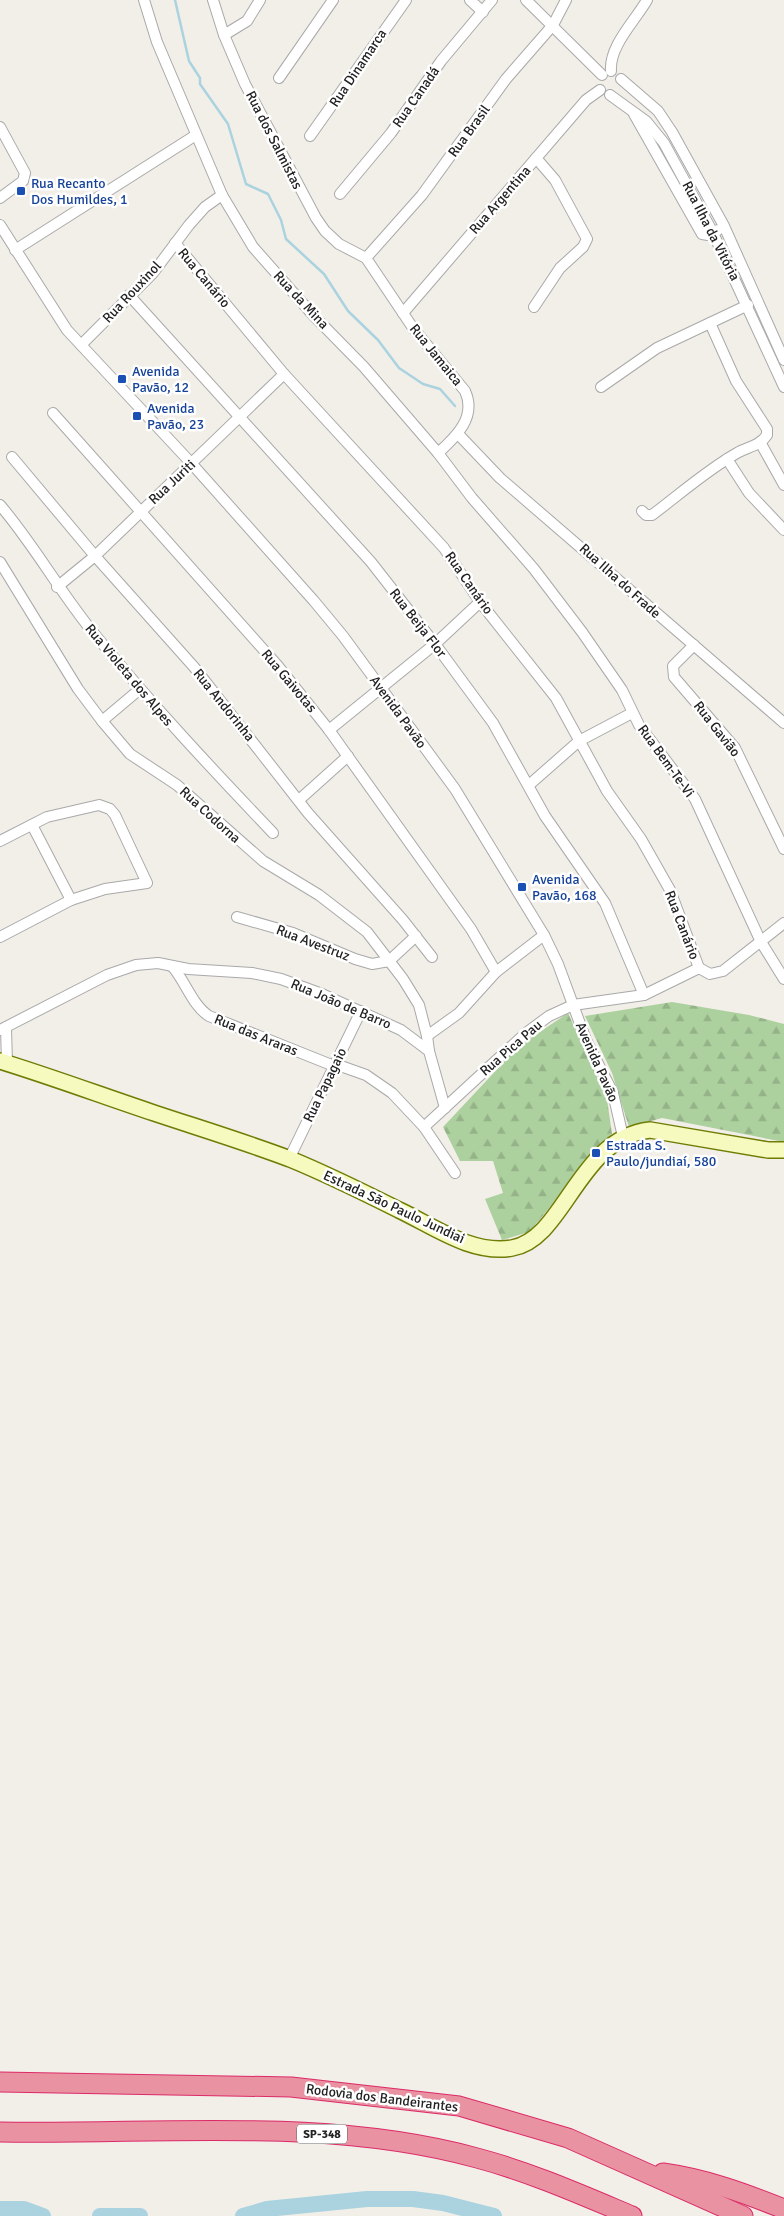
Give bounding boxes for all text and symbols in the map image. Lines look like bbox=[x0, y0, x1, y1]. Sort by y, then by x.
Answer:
street label: Rua Dinamarca bbox=[326, 26, 390, 110]
street label: Rua Canadá bbox=[389, 63, 443, 131]
street label: Rua dos Salmistas bbox=[242, 88, 306, 192]
street label: Rua Brasil bbox=[444, 102, 494, 160]
street label: Rua Argentina bbox=[466, 162, 534, 238]
place label: Rua Recanto Dos Humildes, 1 bbox=[31, 175, 128, 208]
street label: Rua Ilha da Vitória bbox=[679, 178, 743, 284]
marker: Rua Recanto Dos Humildes, 1 bbox=[15, 185, 27, 197]
street label: Rua Canário bbox=[174, 245, 234, 311]
street label: Rua Rouxinol bbox=[99, 258, 165, 326]
street label: Rua da Mina bbox=[270, 267, 332, 333]
street label: Rua Jamaica bbox=[406, 321, 466, 389]
place label: Avenida Pavão, 12 bbox=[132, 363, 189, 396]
marker: Avenida Pavão, 12 bbox=[116, 373, 128, 385]
place label: Avenida Pavão, 23 bbox=[147, 400, 204, 433]
marker: Avenida Pavão, 23 bbox=[131, 410, 143, 422]
street label: Rua Juriti bbox=[145, 456, 199, 508]
street label: Rua Ilha do Frade bbox=[576, 540, 664, 622]
street label: Rua Canário bbox=[441, 548, 497, 618]
street label: Rua Beija Flor bbox=[386, 585, 451, 662]
street label: Rua Violeta dos Alpes bbox=[81, 620, 177, 730]
street label: Rua Gaivotas bbox=[258, 646, 320, 716]
street label: Rua Andorinha bbox=[190, 665, 258, 745]
street label: Avenida Pavão bbox=[366, 672, 430, 752]
street label: Rua Gavião bbox=[690, 698, 744, 760]
street label: Rua Bem-Te-Vi bbox=[634, 721, 698, 801]
street label: Rua Codorna bbox=[176, 783, 244, 847]
place label: Avenida Pavão, 168 bbox=[532, 871, 597, 904]
marker: Avenida Pavão, 168 bbox=[516, 881, 528, 893]
street label: Rua Canário bbox=[661, 888, 703, 962]
street label: Rua Avestruz bbox=[274, 921, 352, 965]
street label: Rua João de Barro bbox=[288, 975, 394, 1033]
street label: Rua das Araras bbox=[212, 1011, 300, 1059]
street label: Rua Pica Pau bbox=[476, 1016, 546, 1080]
street label: Avenida Pavão bbox=[572, 1019, 622, 1105]
street label: Rua Papagaio bbox=[300, 1045, 350, 1125]
place label: Estrada S. Paulo/jundiaí, 580 bbox=[606, 1137, 716, 1170]
marker: Estrada S. Paulo/jundiaí, 580 bbox=[590, 1147, 602, 1159]
street label: Estrada São Paulo Jundiai bbox=[321, 1167, 467, 1247]
street label: Rodovia dos Bandeirantes bbox=[305, 2080, 459, 2116]
road number: SP-348 bbox=[297, 2124, 347, 2144]

